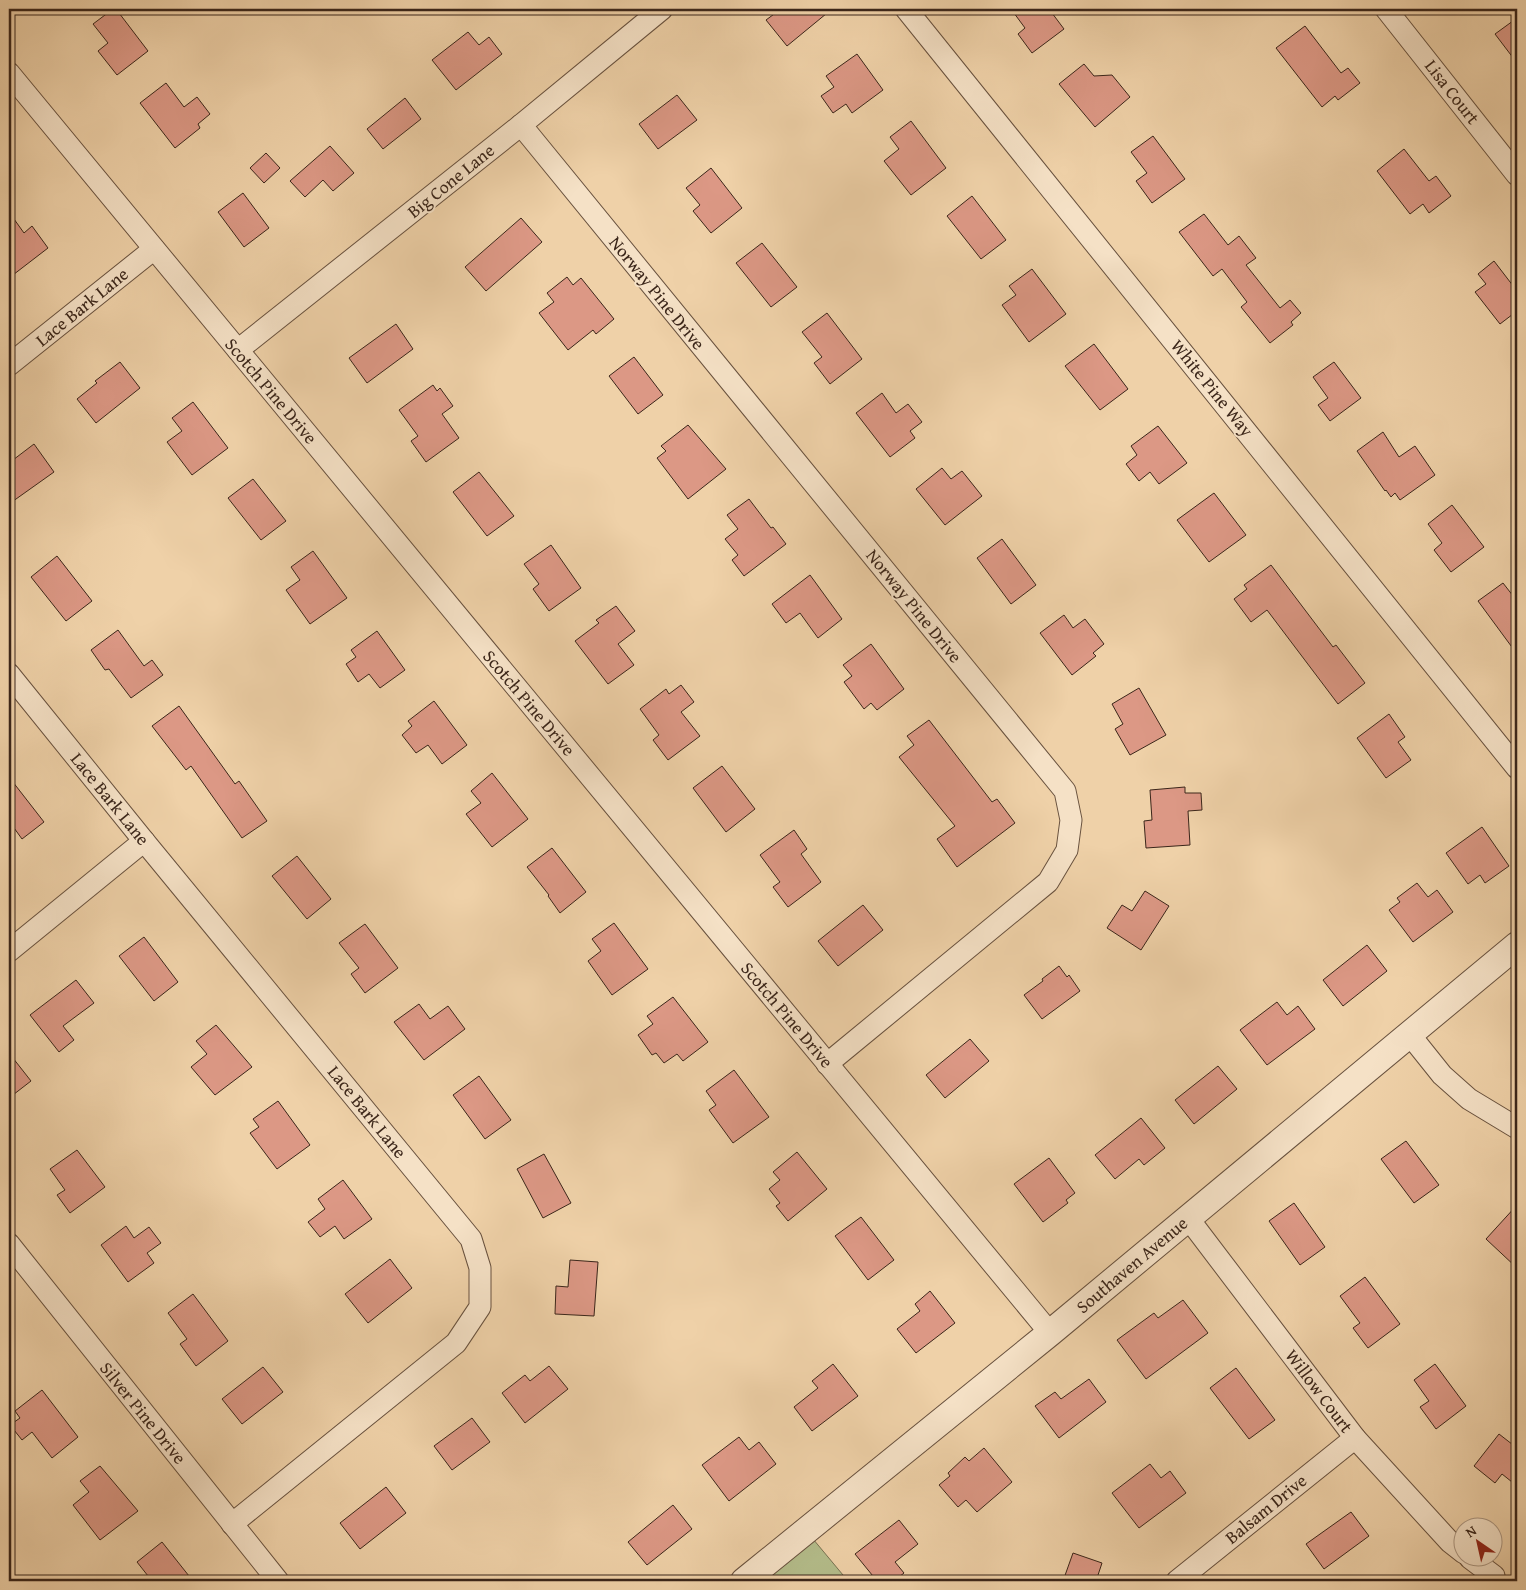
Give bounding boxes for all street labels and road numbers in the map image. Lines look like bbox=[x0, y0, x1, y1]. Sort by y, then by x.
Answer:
street label: Lisa Court bbox=[1418, 53, 1487, 130]
street label: Big Cone Lane bbox=[401, 137, 500, 224]
street label: Norway Pine Drive bbox=[603, 230, 712, 356]
street label: Lace Bark Lane bbox=[29, 261, 134, 353]
street label: Scotch Pine Drive bbox=[219, 332, 324, 450]
street label: White Pine Way bbox=[1165, 333, 1260, 442]
street label: Norway Pine Drive bbox=[860, 543, 969, 669]
street label: Scotch Pine Drive bbox=[477, 644, 582, 762]
street label: Lace Bark Lane bbox=[64, 746, 156, 851]
street label: Scotch Pine Drive bbox=[735, 956, 840, 1074]
street label: Lace Bark Lane bbox=[321, 1059, 413, 1164]
street label: Southaven Avenue bbox=[1070, 1210, 1194, 1320]
street label: Willow Court bbox=[1279, 1343, 1360, 1439]
street label: Silver Pine Drive bbox=[94, 1356, 193, 1470]
street label: Balsam Drive bbox=[1219, 1467, 1312, 1550]

